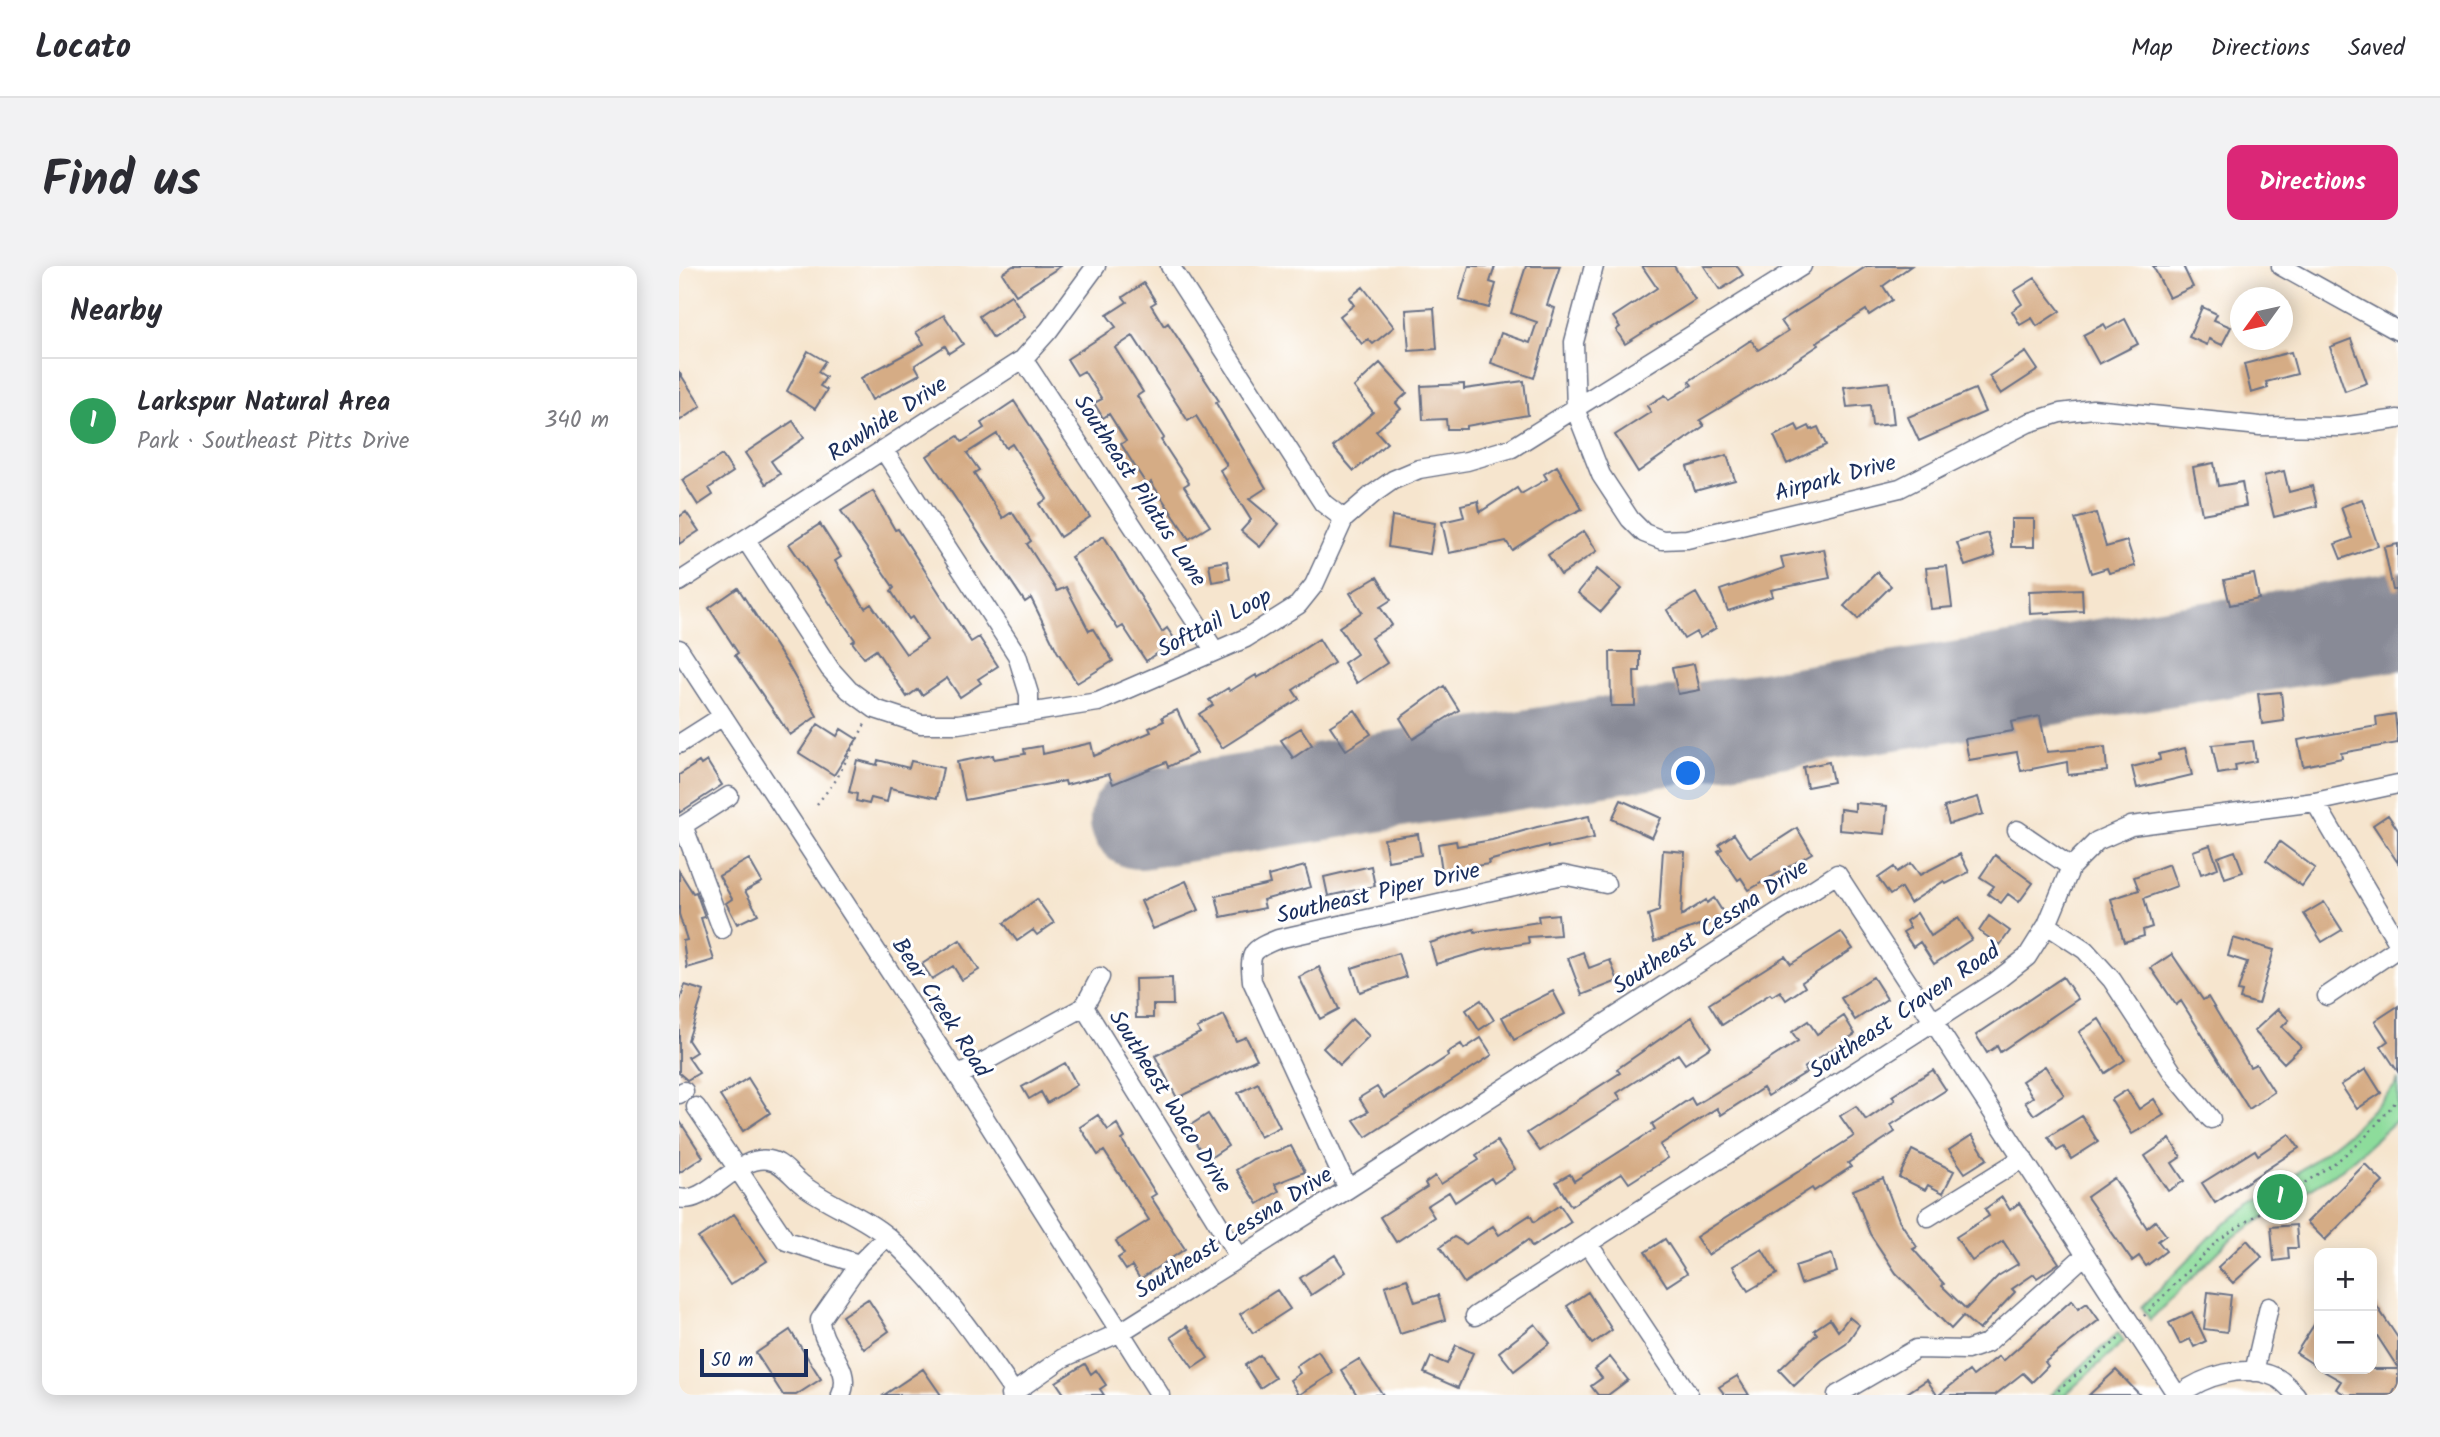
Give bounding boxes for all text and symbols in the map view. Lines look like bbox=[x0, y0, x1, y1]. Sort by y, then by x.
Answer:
text: Locato bbox=[35, 22, 131, 75]
text: Map bbox=[2131, 29, 2173, 68]
text: Directions bbox=[2211, 29, 2310, 68]
text: Saved bbox=[2348, 29, 2405, 68]
text: Find us bbox=[42, 143, 200, 221]
button: Directions bbox=[2227, 145, 2398, 220]
north arrow bbox=[2230, 287, 2293, 350]
text: Nearby bbox=[70, 288, 162, 336]
street label: Rawhide Drive bbox=[821, 367, 955, 472]
text: Larkspur Natural Area bbox=[137, 382, 390, 424]
street label: Southeast Pilatus Lane bbox=[1063, 388, 1215, 595]
text: 1 bbox=[90, 403, 96, 439]
text: 340 m bbox=[544, 403, 609, 439]
text: Park · Southeast Pitts Drive bbox=[137, 424, 409, 460]
street label: Airpark Drive bbox=[1771, 445, 1900, 512]
street label: Softtail Loop bbox=[1151, 579, 1279, 668]
your location bbox=[1671, 756, 1705, 790]
street label: Southeast Cessna Drive bbox=[1606, 851, 1816, 1005]
street label: Southeast Piper Drive bbox=[1273, 853, 1484, 935]
street label: Bear Creek Road bbox=[881, 931, 1000, 1086]
street label: Southeast Craven Road bbox=[1802, 934, 2008, 1089]
street label: Southeast Waco Drive bbox=[1098, 1003, 1240, 1201]
street label: Southeast Cessna Drive bbox=[1128, 1158, 1340, 1309]
pin: 1 bbox=[2257, 1171, 2303, 1223]
map controls bbox=[2314, 1248, 2377, 1374]
button: + bbox=[2314, 1248, 2377, 1311]
button: − bbox=[2314, 1311, 2377, 1374]
scale bar bbox=[700, 1346, 809, 1378]
text: 50 m bbox=[711, 1346, 753, 1376]

